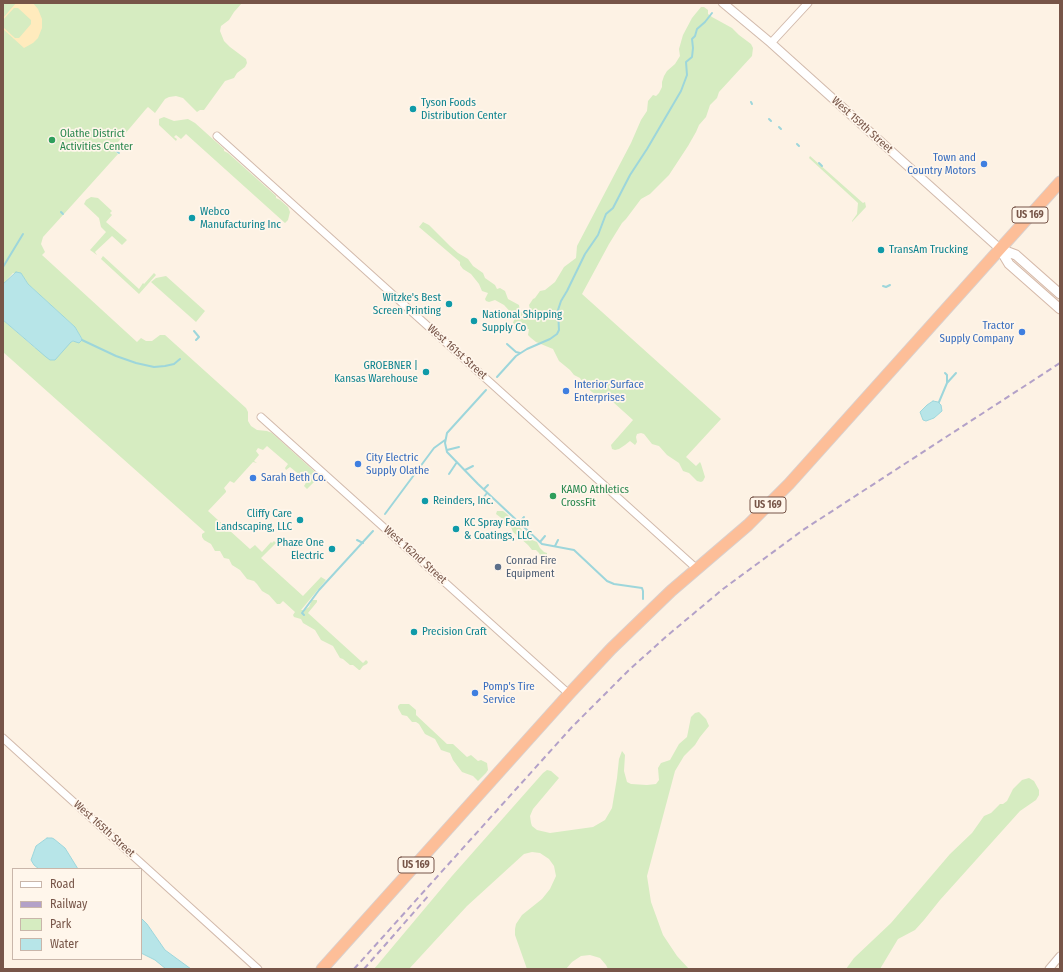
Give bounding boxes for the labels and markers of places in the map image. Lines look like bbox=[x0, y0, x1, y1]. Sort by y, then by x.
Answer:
place label: Tyson Foods Distribution Center bbox=[421, 96, 507, 122]
marker: Tyson Foods Distribution Center bbox=[408, 104, 418, 114]
place label: Olathe District Activities Center bbox=[60, 127, 133, 153]
marker: Olathe District Activities Center bbox=[47, 135, 57, 145]
place label: Town and Country Motors bbox=[907, 151, 976, 177]
marker: Town and Country Motors bbox=[979, 159, 989, 169]
place label: Webco Manufacturing Inc bbox=[200, 205, 281, 231]
marker: Webco Manufacturing Inc bbox=[187, 213, 197, 223]
place label: TransAm Trucking bbox=[889, 243, 968, 257]
marker: TransAm Trucking bbox=[876, 245, 886, 255]
place label: Witzke's Best Screen Printing bbox=[373, 291, 441, 317]
marker: Witzke's Best Screen Printing bbox=[444, 299, 454, 309]
place label: National Shipping Supply Co bbox=[482, 308, 562, 334]
marker: National Shipping Supply Co bbox=[469, 316, 479, 326]
place label: Tractor Supply Company bbox=[939, 319, 1014, 345]
marker: Tractor Supply Company bbox=[1017, 327, 1027, 337]
place label: GROEBNER | Kansas Warehouse bbox=[334, 359, 418, 385]
marker: GROEBNER | Kansas Warehouse bbox=[421, 367, 431, 377]
place label: Interior Surface Enterprises bbox=[574, 378, 644, 404]
marker: Interior Surface Enterprises bbox=[561, 386, 571, 396]
place label: City Electric Supply Olathe bbox=[366, 451, 429, 477]
marker: City Electric Supply Olathe bbox=[353, 459, 363, 469]
place label: Sarah Beth Co. bbox=[261, 471, 326, 485]
marker: Sarah Beth Co. bbox=[248, 473, 258, 483]
place label: KAMO Athletics CrossFit bbox=[561, 483, 629, 509]
marker: KAMO Athletics CrossFit bbox=[548, 491, 558, 501]
place label: Reinders, Inc. bbox=[433, 494, 493, 508]
marker: Reinders, Inc. bbox=[420, 496, 430, 506]
place label: Cliffy Care Landscaping, LLC bbox=[216, 507, 292, 533]
marker: Cliffy Care Landscaping, LLC bbox=[295, 515, 305, 525]
place label: KC Spray Foam & Coatings, LLC bbox=[464, 516, 532, 542]
marker: KC Spray Foam & Coatings, LLC bbox=[451, 524, 461, 534]
place label: Phaze One Electric bbox=[277, 536, 324, 562]
marker: Phaze One Electric bbox=[327, 544, 337, 554]
place label: Conrad Fire Equipment bbox=[506, 554, 557, 580]
marker: Conrad Fire Equipment bbox=[493, 562, 503, 572]
place label: Precision Craft bbox=[422, 625, 487, 639]
marker: Precision Craft bbox=[409, 627, 419, 637]
place label: Pomp's Tire Service bbox=[483, 680, 535, 706]
marker: Pomp's Tire Service bbox=[470, 688, 480, 698]

